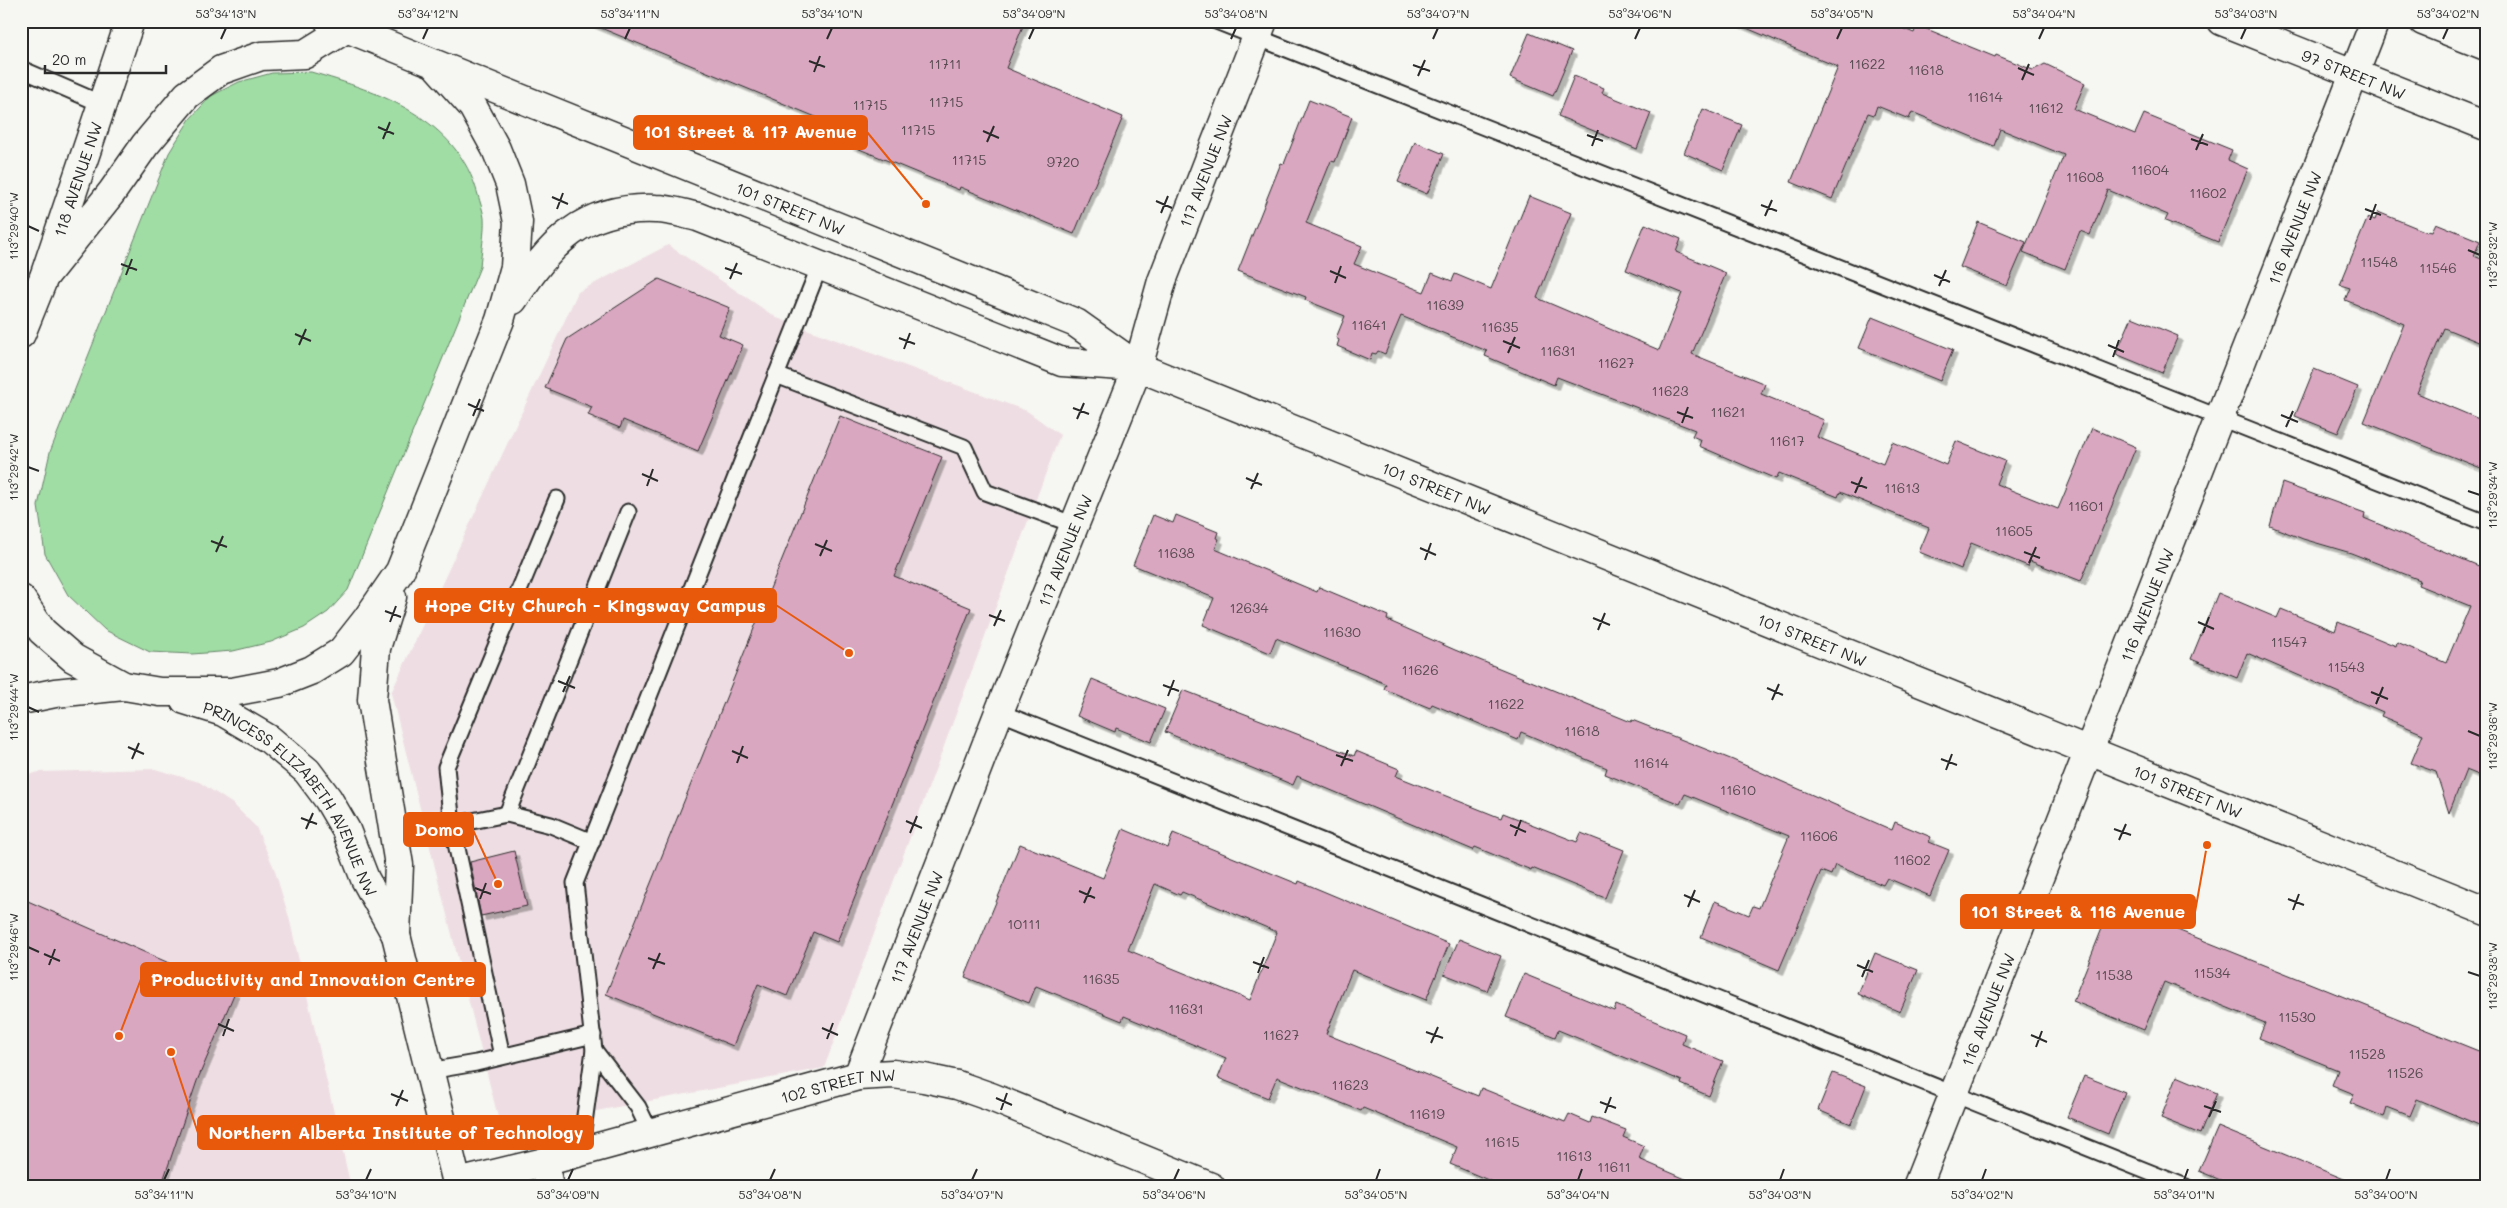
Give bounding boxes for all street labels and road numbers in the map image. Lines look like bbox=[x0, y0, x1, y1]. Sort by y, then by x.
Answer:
street label: 97 STREET NW bbox=[2299, 43, 2409, 104]
street label: 117 AVENUE NW bbox=[1174, 111, 1236, 230]
street label: 118 AVENUE NW bbox=[48, 119, 106, 239]
street label: 116 AVENUE NW bbox=[2262, 168, 2326, 287]
street label: 101 STREET NW bbox=[733, 176, 848, 239]
street label: 101 STREET NW bbox=[1379, 456, 1494, 519]
street label: 117 AVENUE NW bbox=[1032, 491, 1096, 609]
street label: 116 AVENUE NW bbox=[2115, 545, 2178, 664]
street label: 101 STREET NW bbox=[1755, 608, 1870, 671]
street label: PRINCESS ELIZABETH AVENUE NW bbox=[201, 696, 383, 900]
street label: 101 STREET NW bbox=[2130, 759, 2246, 822]
street label: 117 AVENUE NW bbox=[884, 867, 947, 986]
street label: 116 AVENUE NW bbox=[1955, 950, 2019, 1069]
street label: 102 STREET NW bbox=[778, 1063, 896, 1107]

